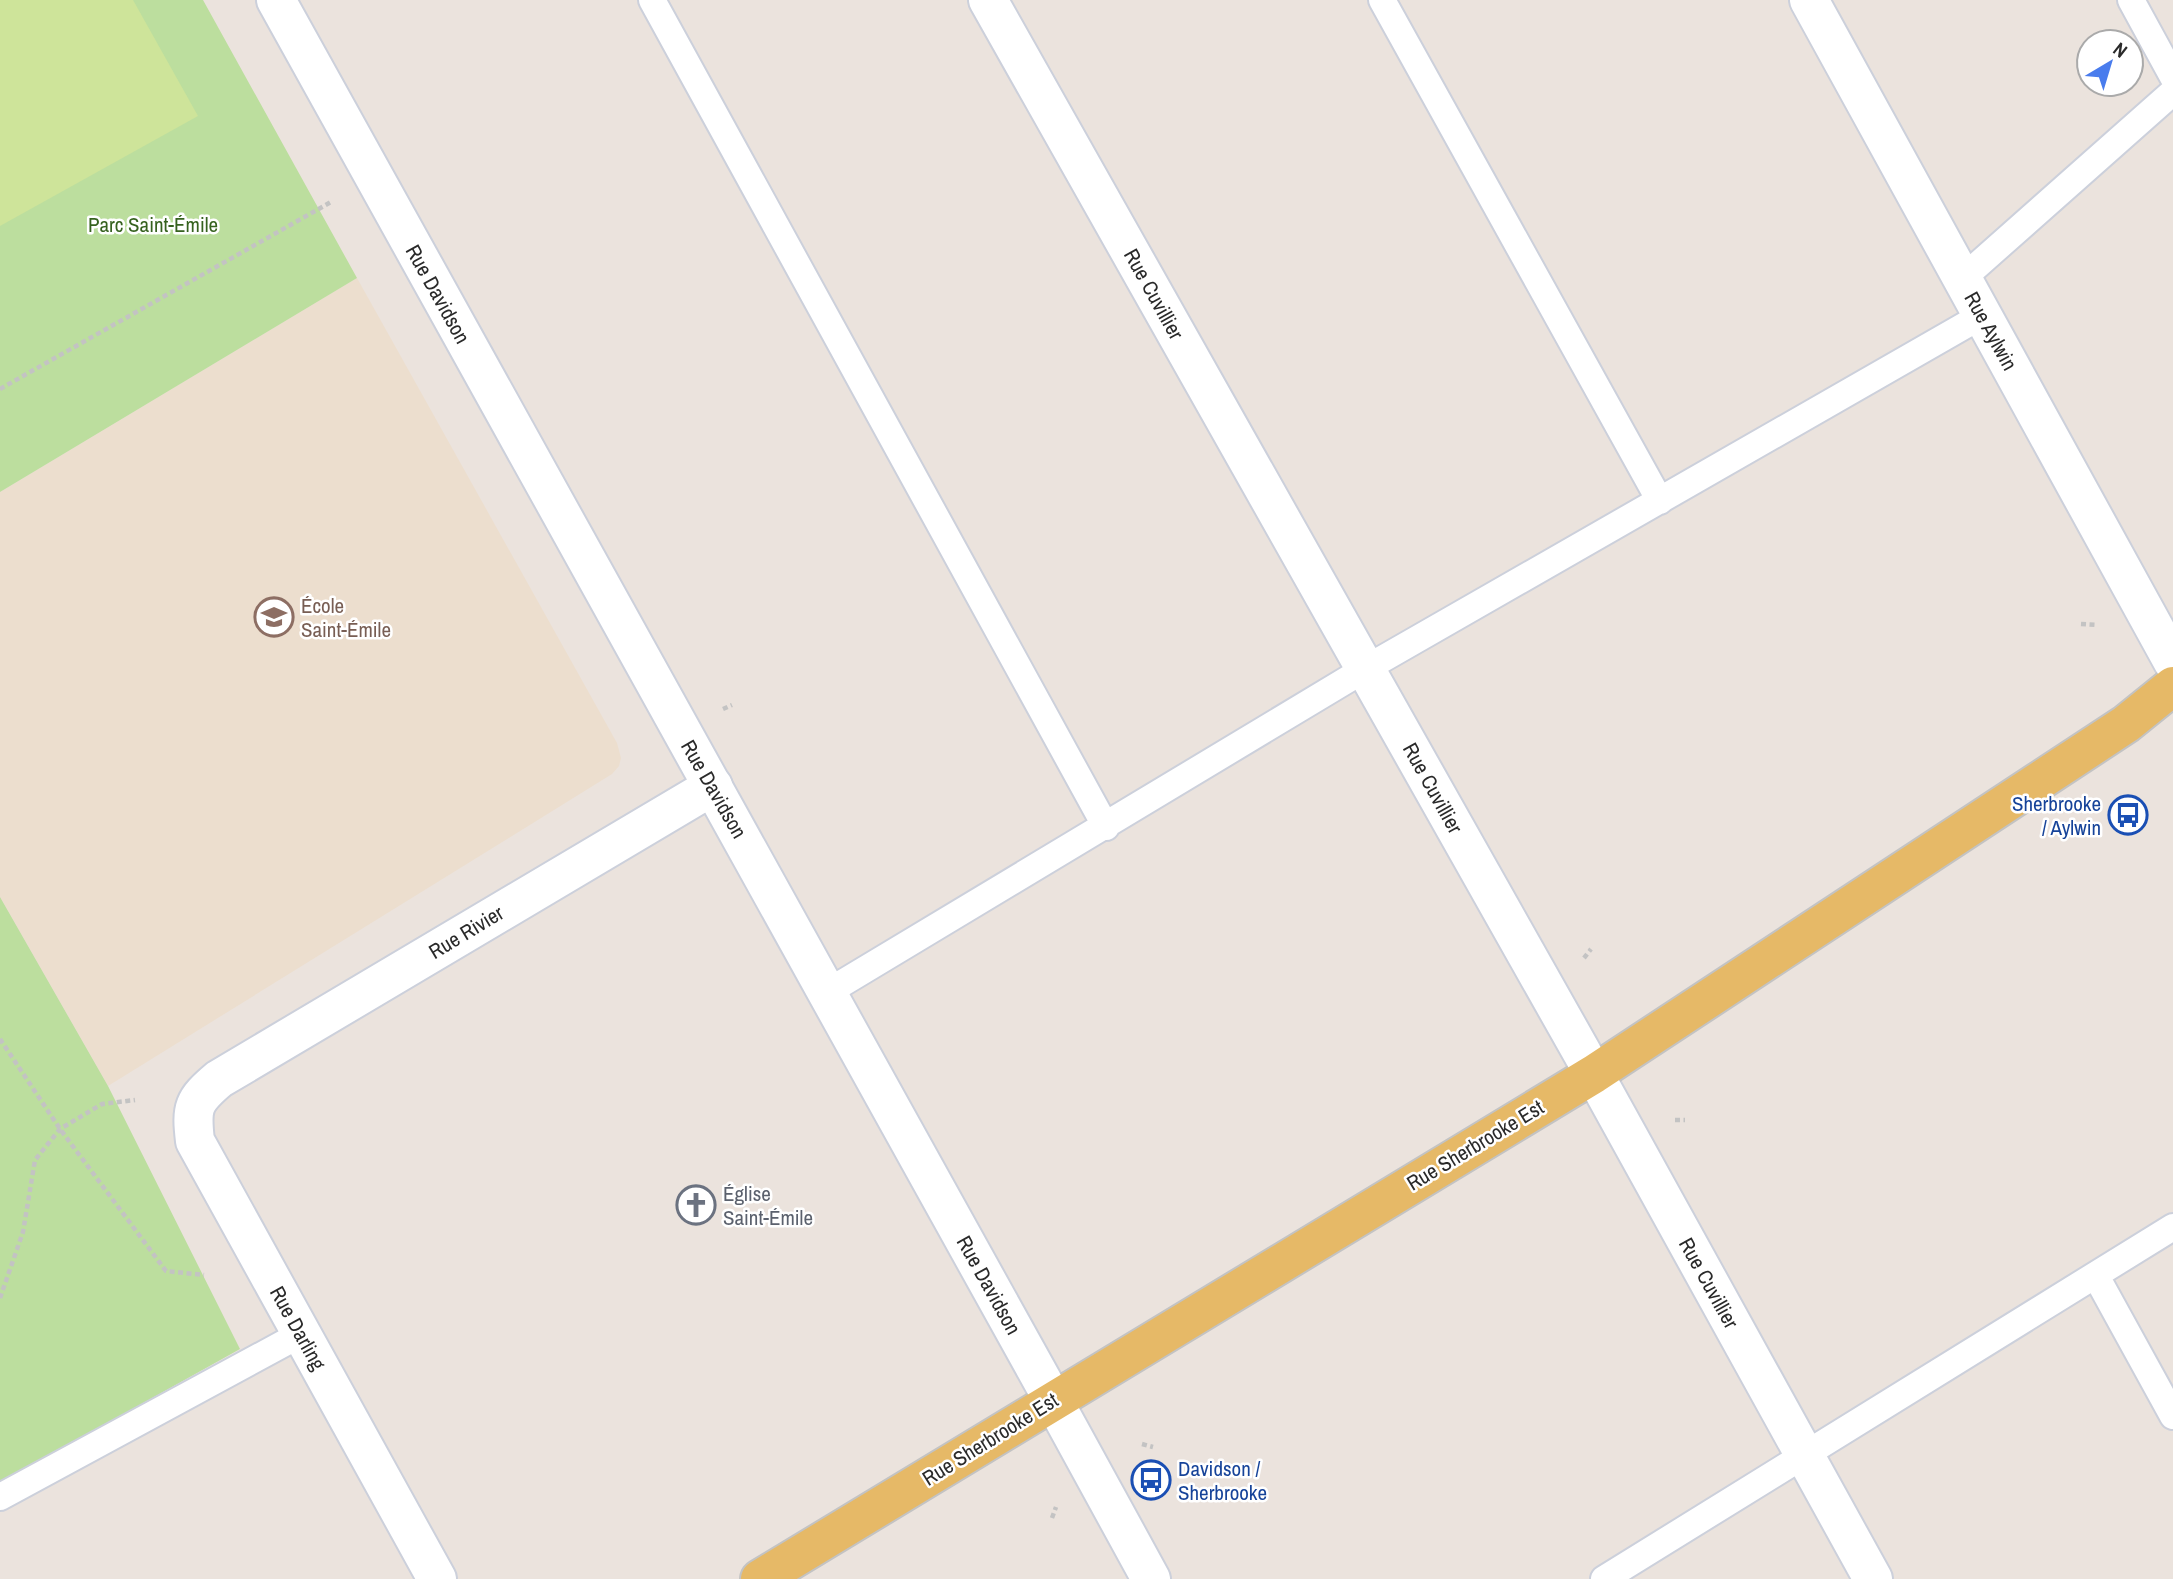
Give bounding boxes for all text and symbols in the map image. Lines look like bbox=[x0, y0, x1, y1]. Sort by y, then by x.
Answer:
north arrow bbox=[2075, 28, 2145, 98]
text: N bbox=[2108, 36, 2133, 63]
park label: Parc Saint-Émile bbox=[88, 210, 218, 239]
street label: Rue Davidson bbox=[399, 239, 477, 349]
street label: Rue Cuvillier bbox=[1117, 243, 1191, 345]
street label: Rue Aylwin bbox=[1958, 286, 2024, 376]
place label: École Saint-Émile bbox=[301, 591, 391, 644]
school or university icon: École Saint-Émile bbox=[253, 596, 295, 638]
street label: Rue Davidson bbox=[674, 734, 754, 844]
street label: Rue Cuvillier bbox=[1396, 737, 1470, 839]
place label: Sherbrooke / Aylwin bbox=[2012, 789, 2101, 842]
bus stop icon: Sherbrooke / Aylwin bbox=[2107, 794, 2149, 836]
street label: Rue Rivier bbox=[423, 898, 509, 966]
street label: Rue Sherbrooke Est bbox=[1401, 1093, 1549, 1197]
place label: Église Saint-Émile bbox=[723, 1179, 813, 1232]
church icon: Église Saint-Émile bbox=[675, 1184, 717, 1226]
street label: Rue Davidson bbox=[950, 1230, 1028, 1340]
street label: Rue Cuvillier bbox=[1672, 1232, 1746, 1334]
street label: Rue Darling bbox=[263, 1281, 333, 1376]
street label: Rue Sherbrooke Est bbox=[917, 1386, 1064, 1492]
place label: Davidson / Sherbrooke bbox=[1178, 1454, 1267, 1507]
bus stop icon: Davidson / Sherbrooke bbox=[1130, 1459, 1172, 1501]

